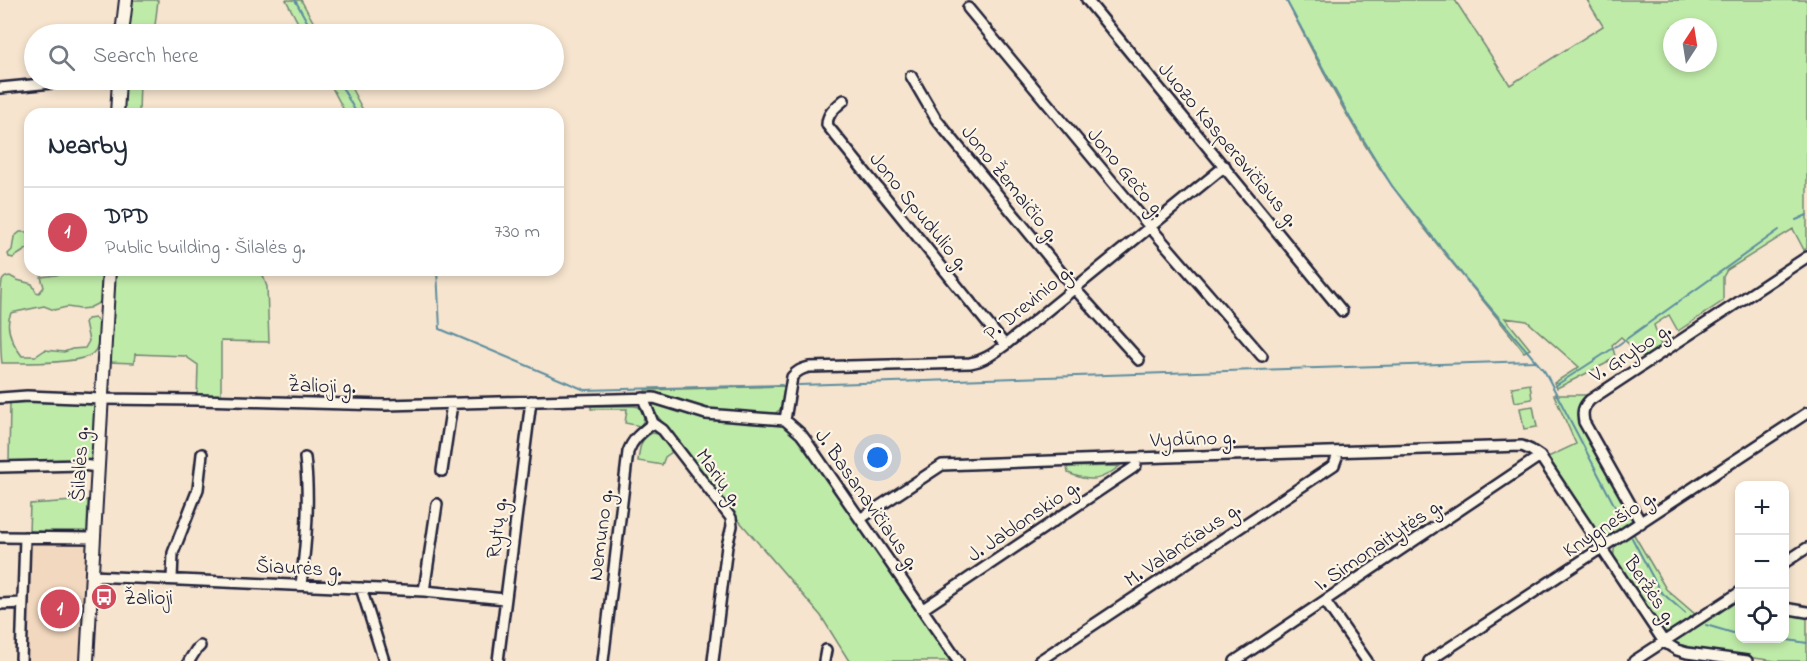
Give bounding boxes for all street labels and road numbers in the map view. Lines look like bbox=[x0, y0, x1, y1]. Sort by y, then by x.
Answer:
street label: Juozo Kasperavičiaus g. bbox=[1148, 56, 1305, 235]
street label: Jono Žemaičio g. bbox=[951, 119, 1066, 251]
street label: Jono Gečo g. bbox=[1077, 122, 1172, 226]
street label: Jono Spudulio g. bbox=[859, 146, 976, 280]
street label: P. Drevinio g. bbox=[978, 258, 1082, 351]
street label: V. Grybo g. bbox=[1584, 316, 1679, 393]
street label: Žalioji g. bbox=[287, 371, 356, 405]
street label: J. Basanavičiaus g. bbox=[805, 423, 927, 578]
street label: Vydūno g. bbox=[1148, 424, 1237, 459]
street label: Šilalės g. bbox=[64, 426, 100, 502]
street label: Marių g. bbox=[685, 443, 750, 515]
street label: J. Jablonskio g. bbox=[962, 473, 1088, 572]
street label: Knygnešio g. bbox=[1558, 483, 1664, 568]
street label: Nemuno g. bbox=[581, 488, 624, 583]
street label: I. Simonaitytės g. bbox=[1309, 491, 1451, 601]
street label: Rytų g. bbox=[479, 496, 519, 561]
street label: M. Valančiaus g. bbox=[1119, 496, 1248, 597]
street label: Beržės g. bbox=[1613, 550, 1684, 633]
street label: Šiaurės g. bbox=[255, 552, 343, 588]

